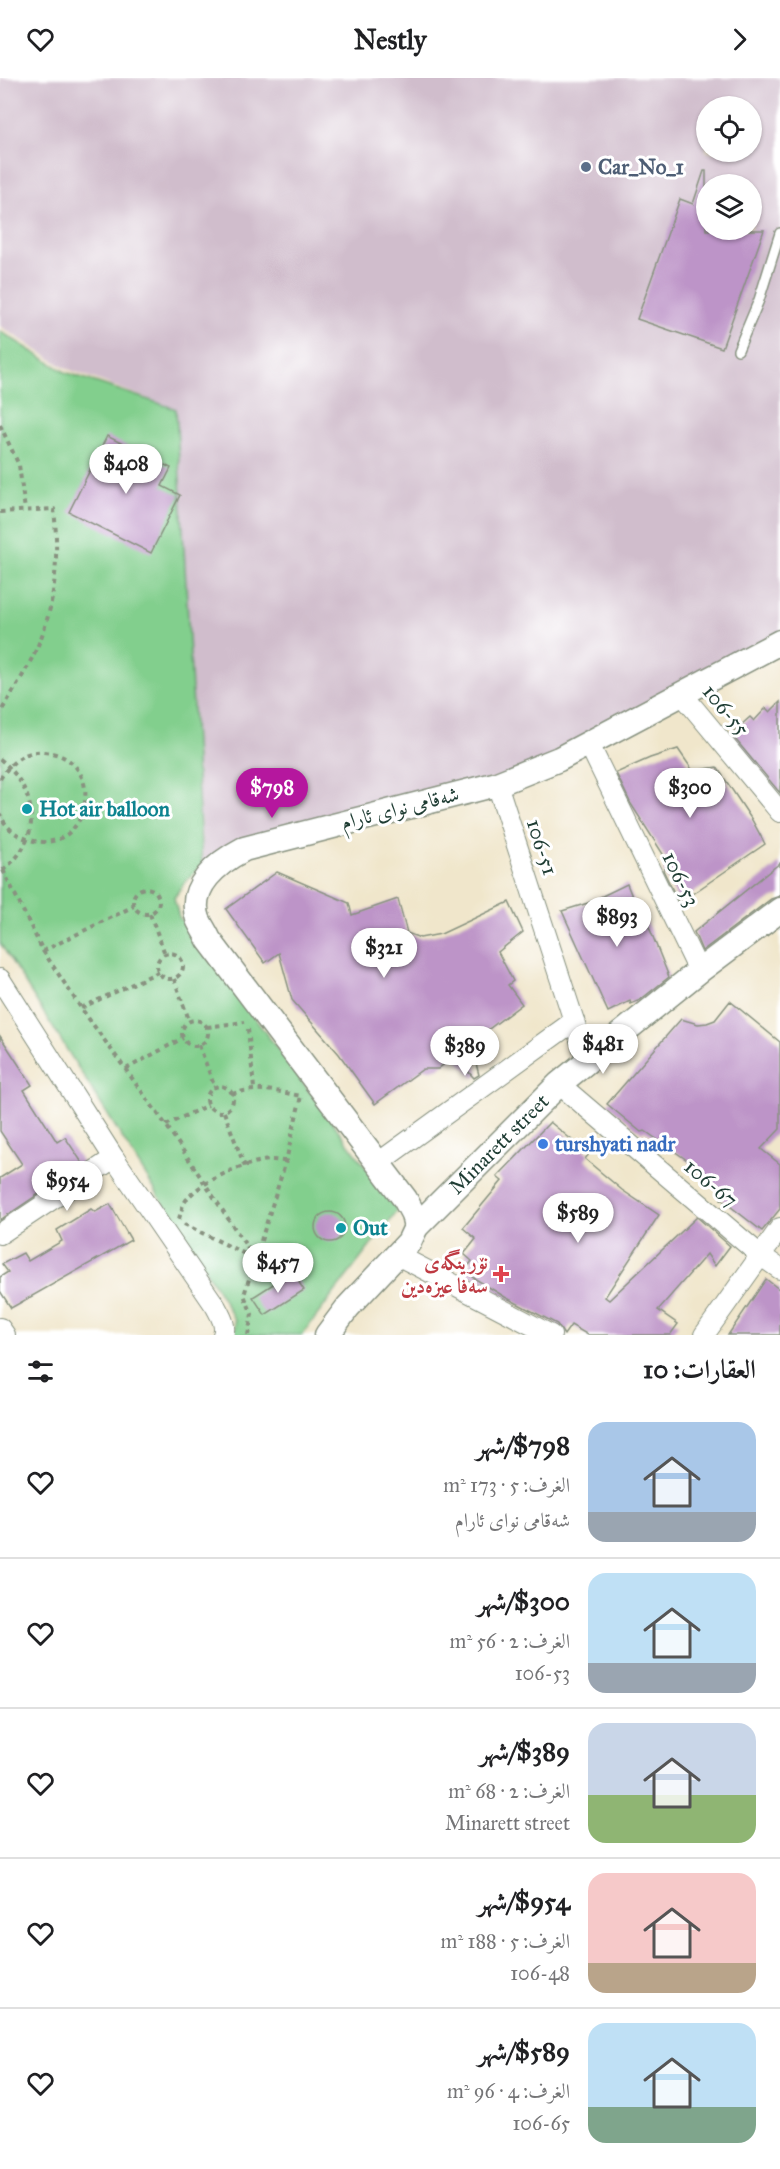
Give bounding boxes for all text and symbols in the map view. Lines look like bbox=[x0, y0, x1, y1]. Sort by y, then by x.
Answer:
icon: heart bbox=[24, 23, 57, 56]
text: Nestly bbox=[354, 23, 426, 56]
icon: forward bbox=[723, 23, 756, 56]
map controls bbox=[696, 96, 762, 240]
button: locate bbox=[696, 96, 762, 162]
place label: Car_No_1 bbox=[598, 154, 684, 180]
marker: Car_No_1 bbox=[579, 160, 593, 174]
button: layers bbox=[696, 174, 762, 240]
pin: $408 bbox=[90, 444, 162, 495]
text: $408 bbox=[103, 451, 149, 475]
street label: 106-55 bbox=[697, 679, 755, 741]
pin: $798 bbox=[236, 768, 308, 819]
pin: $300 bbox=[654, 768, 726, 819]
text: $798 bbox=[250, 775, 294, 799]
text: $300 bbox=[668, 775, 712, 799]
street label: شەقامی نوای ئارام bbox=[338, 781, 463, 840]
place label: Hot air balloon bbox=[39, 796, 170, 822]
marker: Hot air balloon bbox=[20, 802, 34, 816]
street label: 106-51 bbox=[521, 815, 563, 879]
street label: 106-53 bbox=[657, 847, 705, 911]
pin: $893 bbox=[581, 897, 653, 948]
text: $893 bbox=[596, 904, 638, 928]
pin: $321 bbox=[348, 928, 420, 979]
text: $321 bbox=[365, 935, 403, 959]
pin: $481 bbox=[567, 1024, 639, 1075]
pin: $389 bbox=[429, 1026, 501, 1077]
text: $481 bbox=[582, 1031, 624, 1055]
text: $389 bbox=[444, 1033, 486, 1057]
street label: Minarett street bbox=[443, 1088, 555, 1200]
place label: turshyati nadr bbox=[554, 1131, 677, 1157]
marker: turshyati nadr bbox=[536, 1137, 550, 1151]
street label: 106-67 bbox=[679, 1153, 743, 1213]
pin: $954 bbox=[31, 1161, 103, 1212]
text: $954 bbox=[46, 1168, 88, 1192]
pin: $589 bbox=[542, 1193, 614, 1244]
text: $589 bbox=[557, 1200, 599, 1224]
place label: Out bbox=[353, 1215, 388, 1241]
marker: Out bbox=[334, 1221, 348, 1235]
pin: $457 bbox=[242, 1243, 314, 1294]
place label: نۆرینگەی سەفا عیزەدین bbox=[401, 1249, 488, 1299]
text: $457 bbox=[256, 1250, 300, 1274]
marker: نۆرینگەی سەفا عیزەدین bbox=[492, 1265, 510, 1283]
text: العقارات: 10 bbox=[643, 1353, 756, 1385]
icon: filters bbox=[24, 1355, 57, 1388]
text: $798/شهر bbox=[476, 1429, 570, 1461]
icon: home bbox=[636, 1446, 708, 1518]
icon: heart bbox=[24, 1466, 57, 1499]
text: الغرف: 5 · 173 m² bbox=[443, 1473, 570, 1497]
text: شەقامی نوای ئارام bbox=[455, 1508, 570, 1532]
text: $300/شهر bbox=[477, 1585, 570, 1617]
icon: home bbox=[636, 1597, 708, 1669]
icon: heart bbox=[24, 1617, 57, 1650]
text: الغرف: 2 · 56 m² bbox=[450, 1629, 570, 1653]
text: 106-53 bbox=[515, 1661, 570, 1685]
text: $389/شهر bbox=[479, 1735, 570, 1767]
icon: home bbox=[636, 1747, 708, 1819]
icon: heart bbox=[24, 1767, 57, 1800]
text: الغرف: 2 · 68 m² bbox=[448, 1779, 570, 1803]
text: Minarett street bbox=[445, 1811, 570, 1835]
text: $954/شهر bbox=[478, 1885, 570, 1917]
icon: home bbox=[636, 1897, 708, 1969]
icon: heart bbox=[24, 1917, 57, 1950]
text: الغرف: 5 · 188 m² bbox=[441, 1929, 570, 1953]
text: 106-48 bbox=[510, 1961, 570, 1985]
text: $589/شهر bbox=[478, 2035, 570, 2067]
icon: home bbox=[636, 2047, 708, 2119]
icon: heart bbox=[24, 2067, 57, 2100]
text: الغرف: 4 · 96 m² bbox=[447, 2079, 570, 2103]
text: 106-65 bbox=[513, 2111, 570, 2135]

